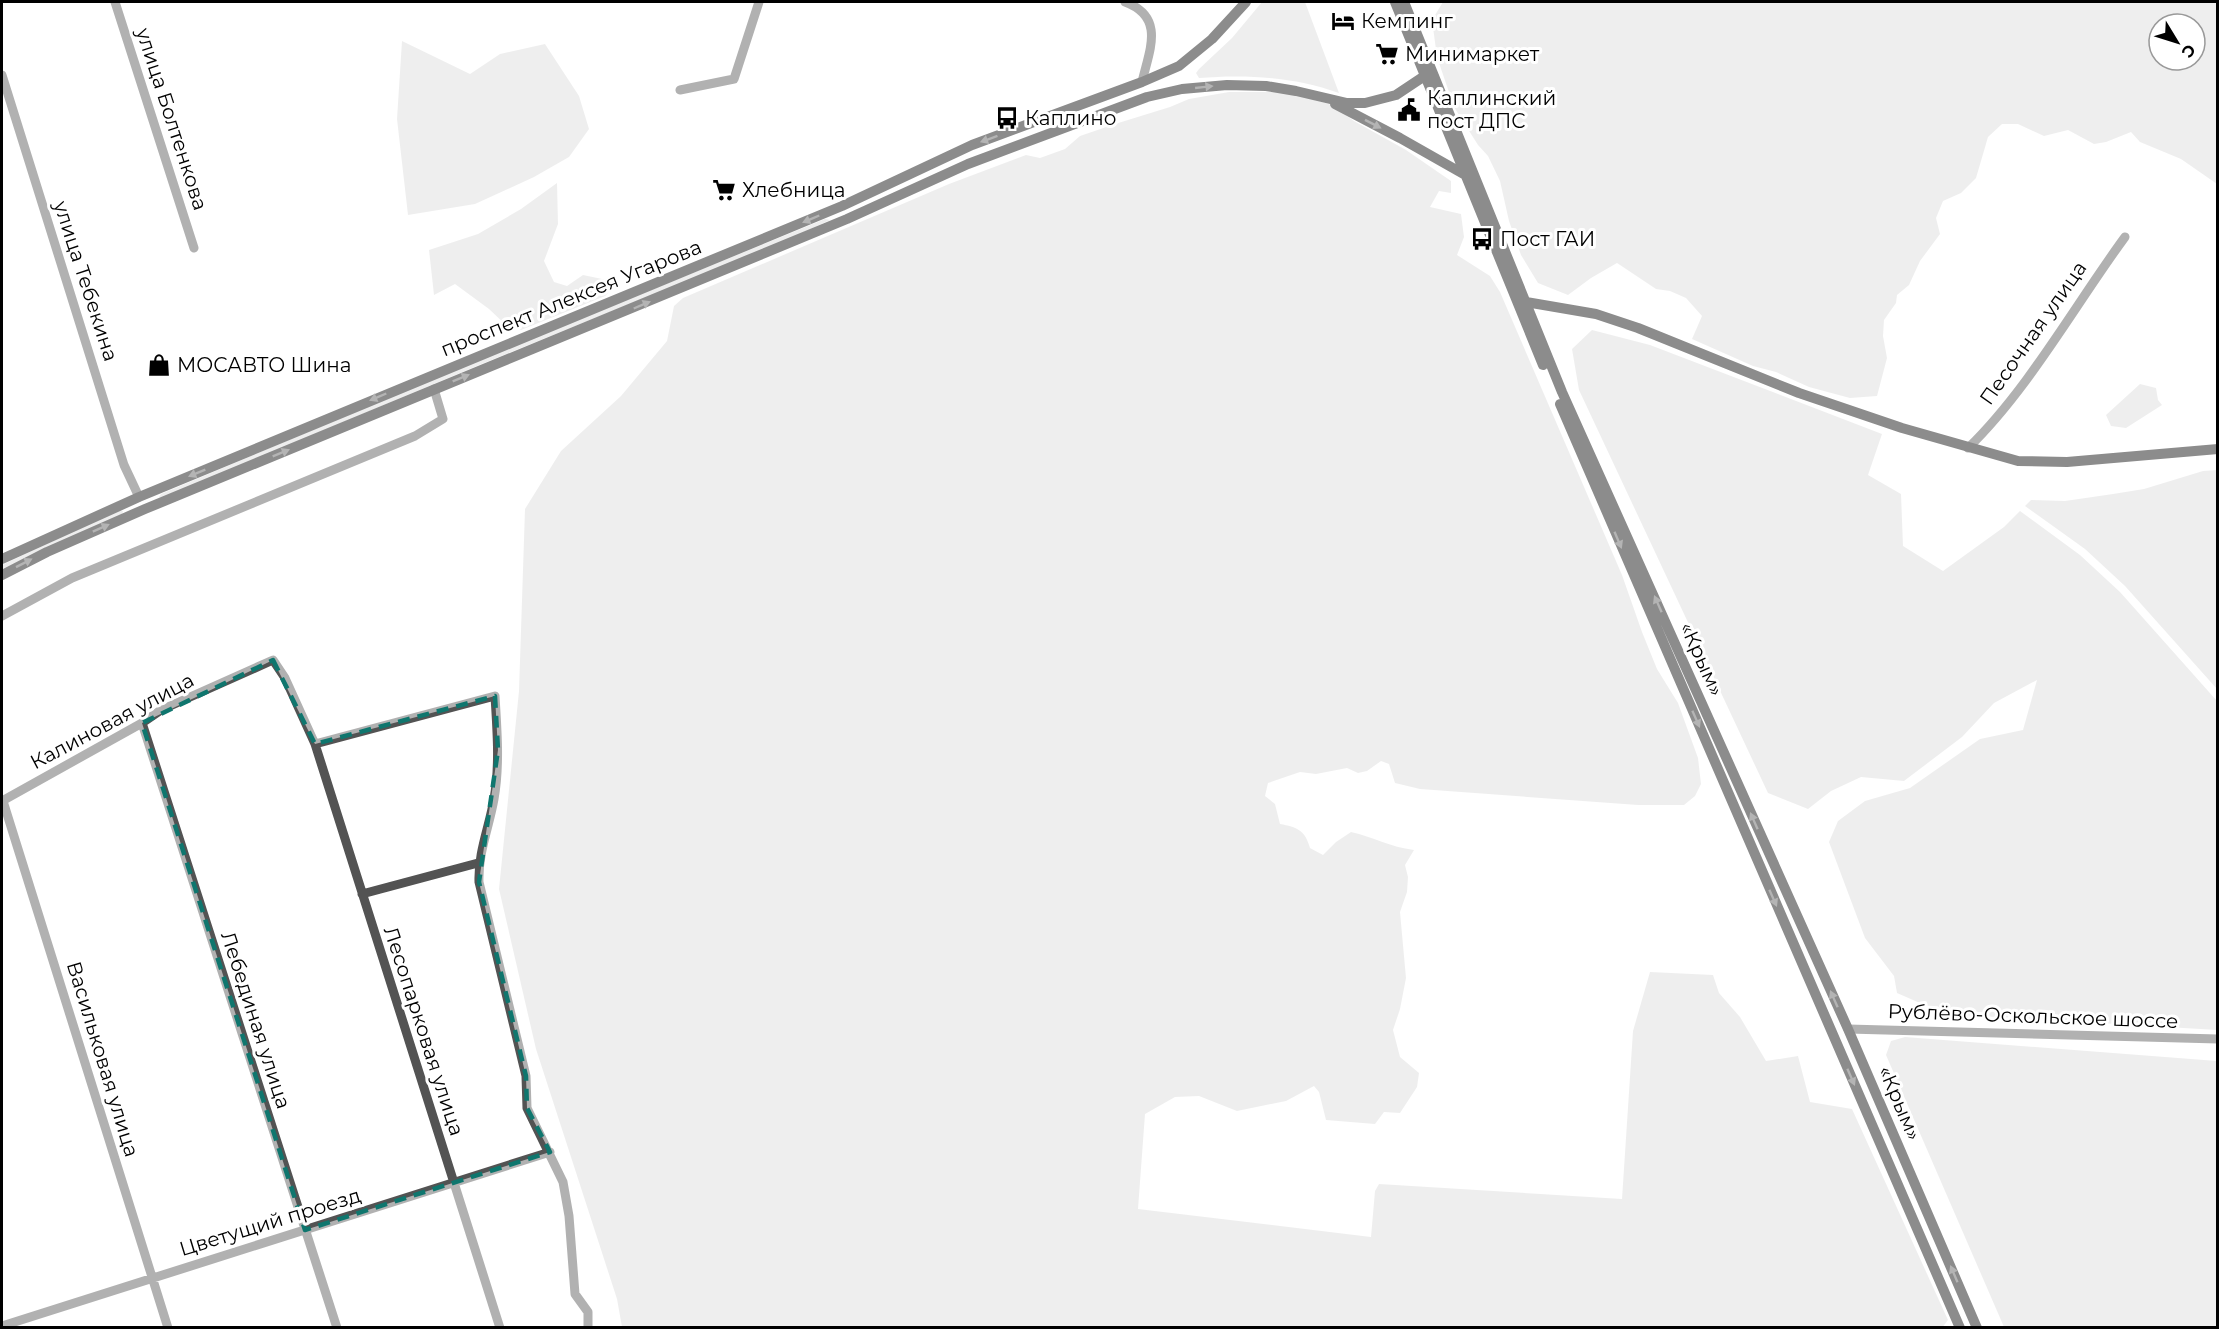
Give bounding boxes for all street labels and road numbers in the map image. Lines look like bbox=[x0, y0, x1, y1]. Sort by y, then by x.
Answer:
street label: улица Болтенкова bbox=[131, 24, 213, 213]
street label: улица Тебекина bbox=[49, 197, 123, 364]
street label: проспект Алексея Угарова bbox=[437, 235, 705, 361]
street label: Песочная улица bbox=[1975, 257, 2091, 409]
street label: «Крым» bbox=[1675, 618, 1729, 700]
street label: Калиновая улица bbox=[26, 668, 198, 774]
street label: Лесопарковая улица bbox=[379, 923, 469, 1139]
street label: Лебединая улица bbox=[216, 928, 296, 1112]
street label: Васильковая улица bbox=[62, 958, 144, 1160]
street label: Рублёво-Оскольское шоссе bbox=[1887, 999, 2179, 1033]
street label: «Крым» bbox=[1874, 1062, 1926, 1144]
street label: Цветущий проезд bbox=[176, 1183, 364, 1261]

